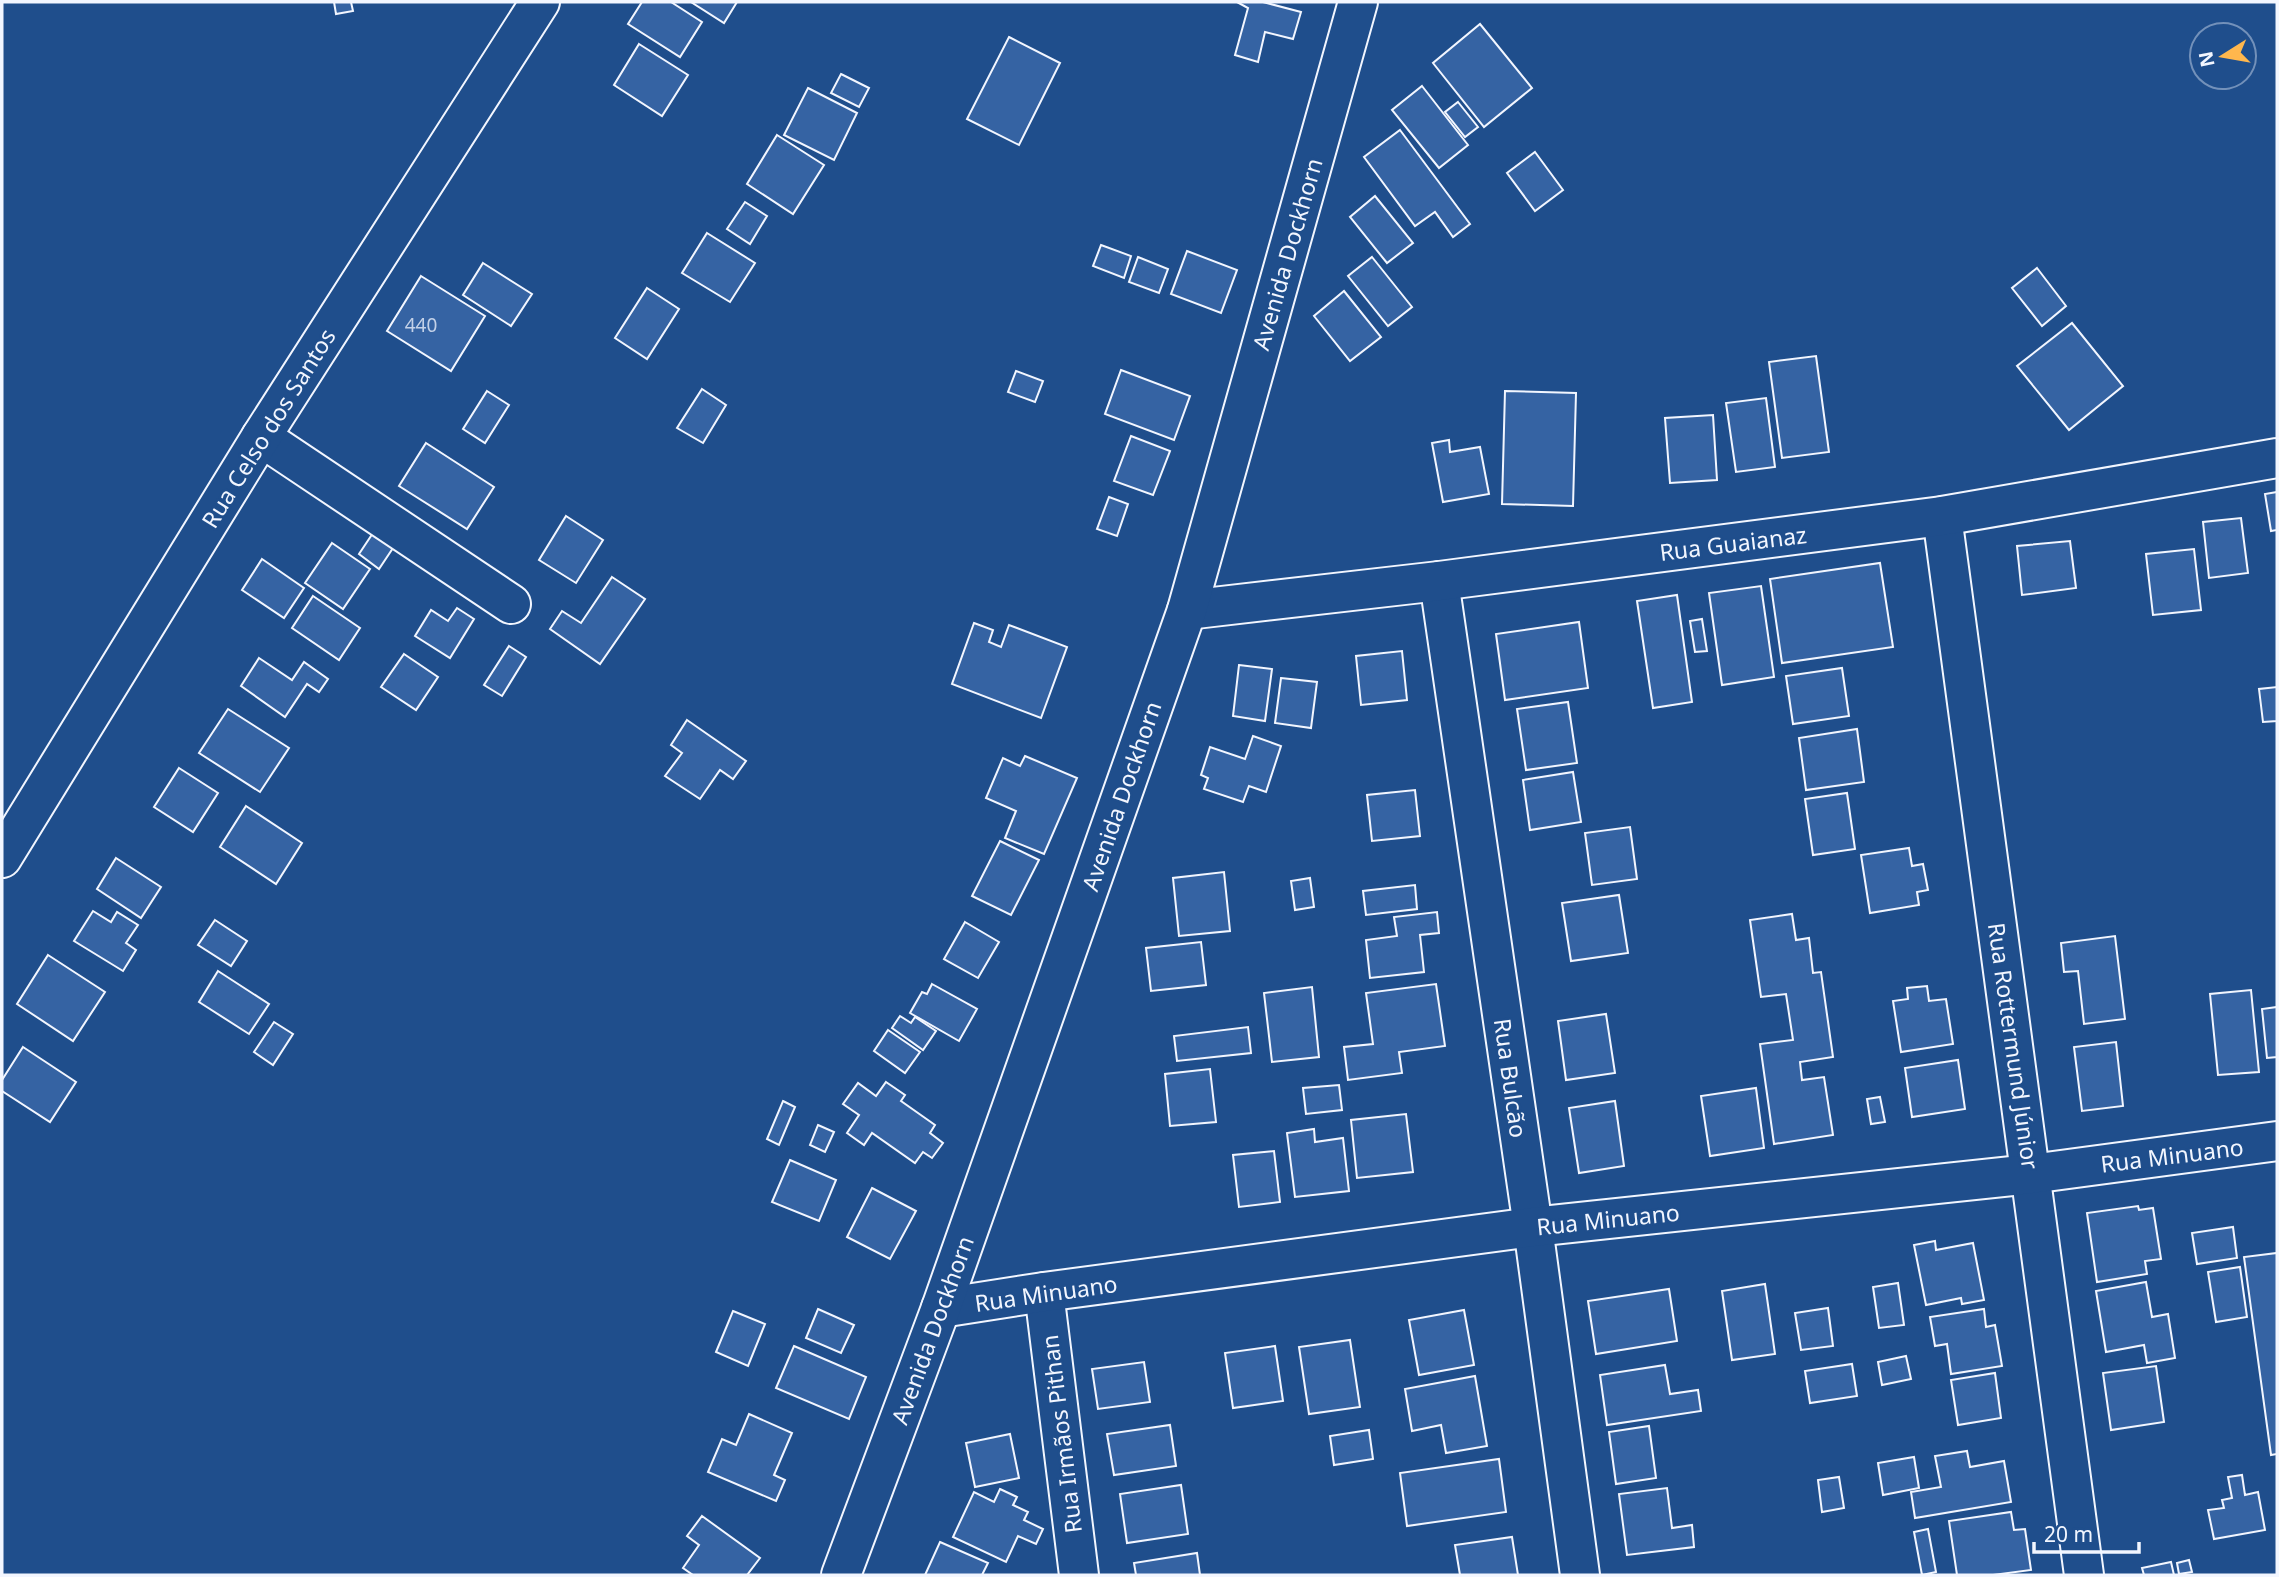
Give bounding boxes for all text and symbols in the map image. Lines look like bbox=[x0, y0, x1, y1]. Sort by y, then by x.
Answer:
north arrow bbox=[2188, 21, 2258, 91]
text: N bbox=[2192, 49, 2221, 69]
street label: Avenida Dockhorn bbox=[1244, 154, 1330, 354]
house number: 440 bbox=[405, 312, 437, 338]
street label: Rua Celso dos Santos bbox=[194, 322, 342, 534]
street label: Rua Guaianaz bbox=[1658, 518, 1808, 568]
street label: Avenida Dockhorn bbox=[1074, 697, 1168, 895]
street label: Rua Rottermund Júnior bbox=[1981, 921, 2047, 1172]
street label: Rua Bulcão bbox=[1487, 1016, 1535, 1140]
street label: Rua Minuano bbox=[2099, 1130, 2245, 1180]
street label: Rua Minuano bbox=[1535, 1196, 1681, 1242]
street label: Avenida Dockhorn bbox=[883, 1231, 981, 1429]
street label: Rua Minuano bbox=[973, 1267, 1119, 1319]
street label: Rua Irmãos Pithan bbox=[1033, 1333, 1089, 1535]
scale bar bbox=[2034, 1510, 2139, 1554]
text: 20 m bbox=[2044, 1520, 2093, 1548]

